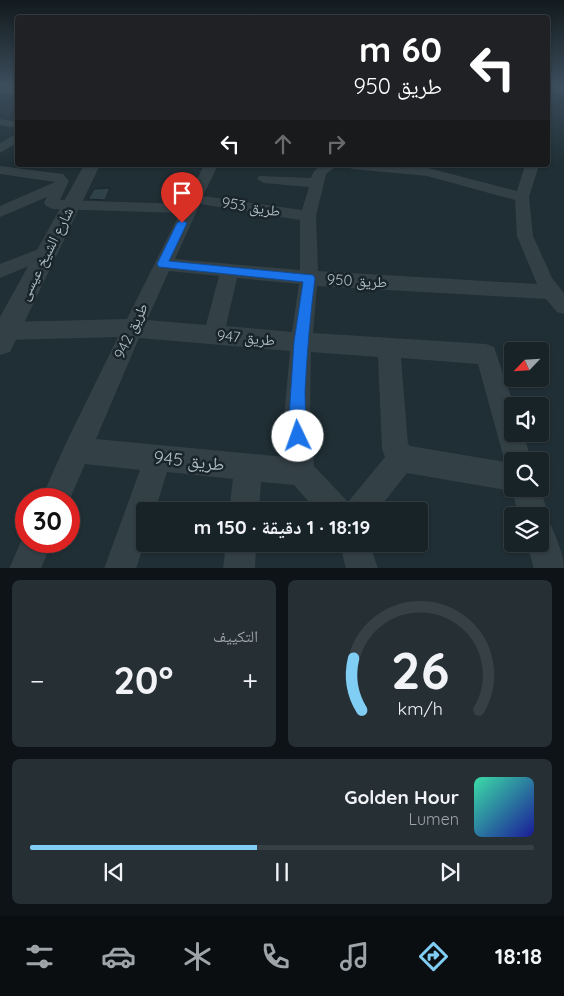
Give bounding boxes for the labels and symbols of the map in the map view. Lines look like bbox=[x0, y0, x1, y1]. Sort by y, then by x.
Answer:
pin bbox=[161, 172, 203, 223]
street label: طريق 953 bbox=[220, 192, 282, 222]
street label: شارع الشيخ عيسى bbox=[14, 204, 78, 304]
street label: طريق 950 bbox=[326, 269, 388, 293]
street label: طريق 942 bbox=[109, 300, 153, 362]
street label: طريق 947 bbox=[216, 325, 276, 351]
north arrow bbox=[504, 342, 549, 388]
position arrow bbox=[271, 409, 323, 461]
street label: طريق 945 bbox=[152, 445, 226, 476]
speed limit sign: 30 bbox=[15, 488, 80, 553]

